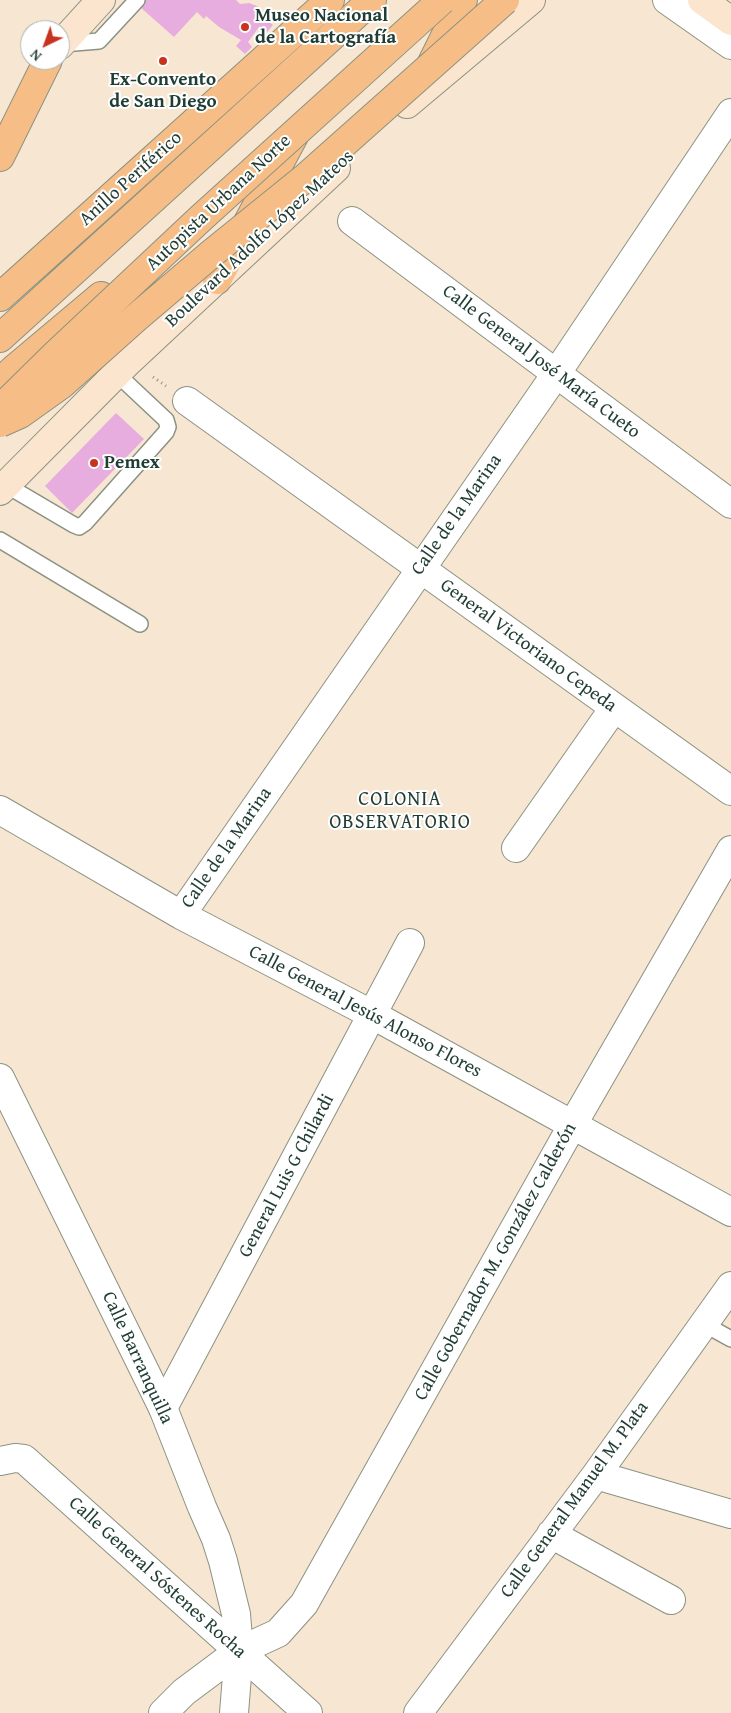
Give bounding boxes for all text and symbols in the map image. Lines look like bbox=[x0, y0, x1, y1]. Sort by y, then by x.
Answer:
place label: Museo Nacional de la Cartografía bbox=[255, 5, 396, 49]
north arrow bbox=[20, 20, 70, 70]
marker: Museo Nacional de la Cartografía bbox=[239, 21, 251, 33]
text: N bbox=[25, 45, 46, 66]
marker: Ex-Convento de San Diego bbox=[157, 55, 169, 67]
place label: Ex-Convento de San Diego bbox=[109, 69, 217, 113]
street label: Anillo Periférico bbox=[75, 127, 187, 231]
street label: Autopista Urbana Norte bbox=[142, 130, 296, 276]
street label: Boulevard Adolfo López Mateos bbox=[161, 146, 359, 332]
street label: Calle General José María Cueto bbox=[437, 280, 645, 444]
street label: Calle de la Marina bbox=[407, 450, 507, 580]
place label: Pemex bbox=[104, 452, 160, 474]
marker: Pemex bbox=[88, 457, 100, 469]
street label: General Victoriano Cepeda bbox=[435, 574, 621, 718]
street label: Calle de la Marina bbox=[177, 783, 277, 913]
district label: COLONIA OBSERVATORIO bbox=[328, 788, 472, 835]
street label: Calle General Jesús Alonso Flores bbox=[245, 941, 485, 1083]
street label: General Luis G Chilardi bbox=[234, 1090, 340, 1262]
street label: Calle Gobernador M. González Calderón bbox=[410, 1119, 582, 1405]
street label: Calle Barranquilla bbox=[96, 1288, 178, 1428]
street label: Calle General Manuel M. Plata bbox=[496, 1397, 654, 1603]
street label: Calle General Sóstenes Rocha bbox=[64, 1492, 250, 1664]

